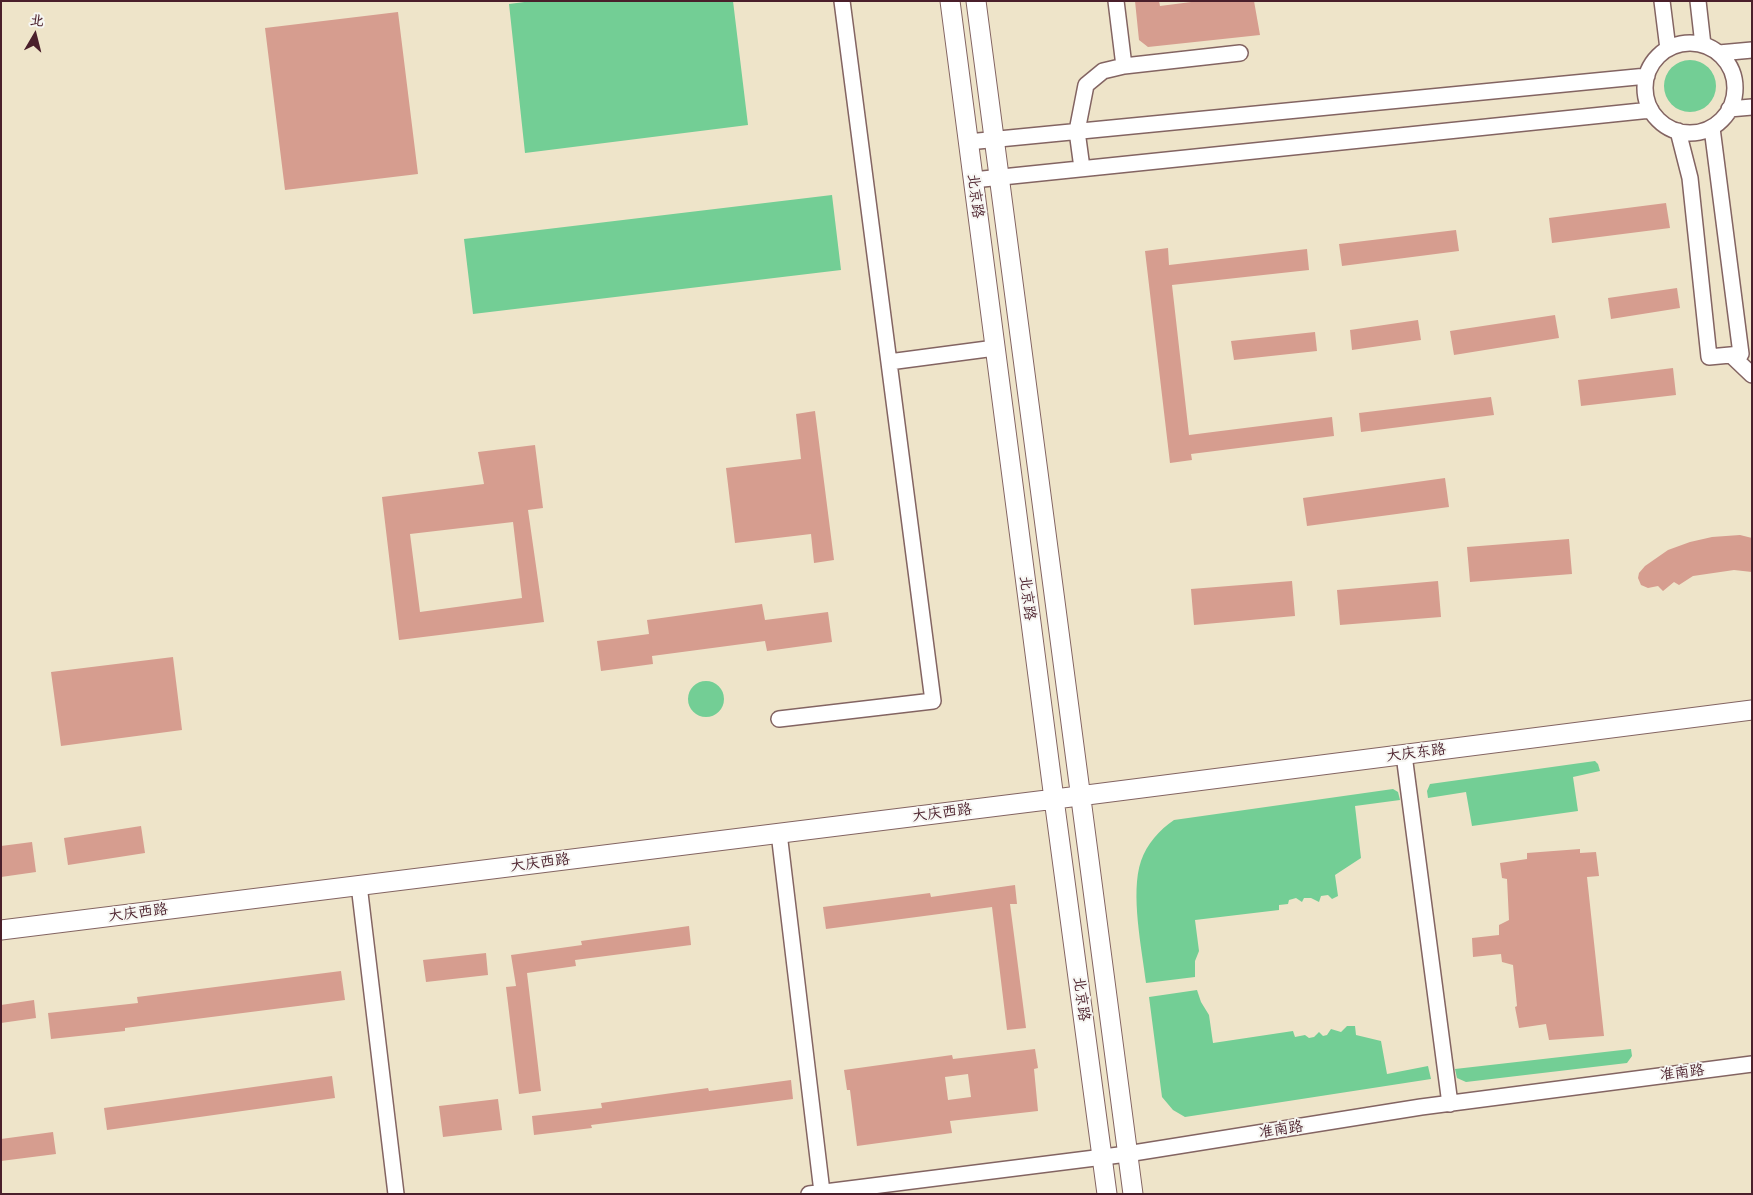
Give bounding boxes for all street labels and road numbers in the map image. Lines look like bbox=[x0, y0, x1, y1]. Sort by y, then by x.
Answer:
street label: 北京路 bbox=[963, 173, 987, 219]
street label: 北京路 bbox=[1015, 575, 1039, 621]
street label: 大庆东路 bbox=[1385, 740, 1447, 766]
street label: 大庆西路 bbox=[911, 800, 973, 826]
street label: 大庆西路 bbox=[509, 850, 571, 876]
street label: 大庆西路 bbox=[107, 900, 169, 926]
street label: 北京路 bbox=[1069, 975, 1093, 1023]
street label: 准南路 bbox=[1659, 1061, 1705, 1085]
street label: 准南路 bbox=[1257, 1118, 1305, 1142]

